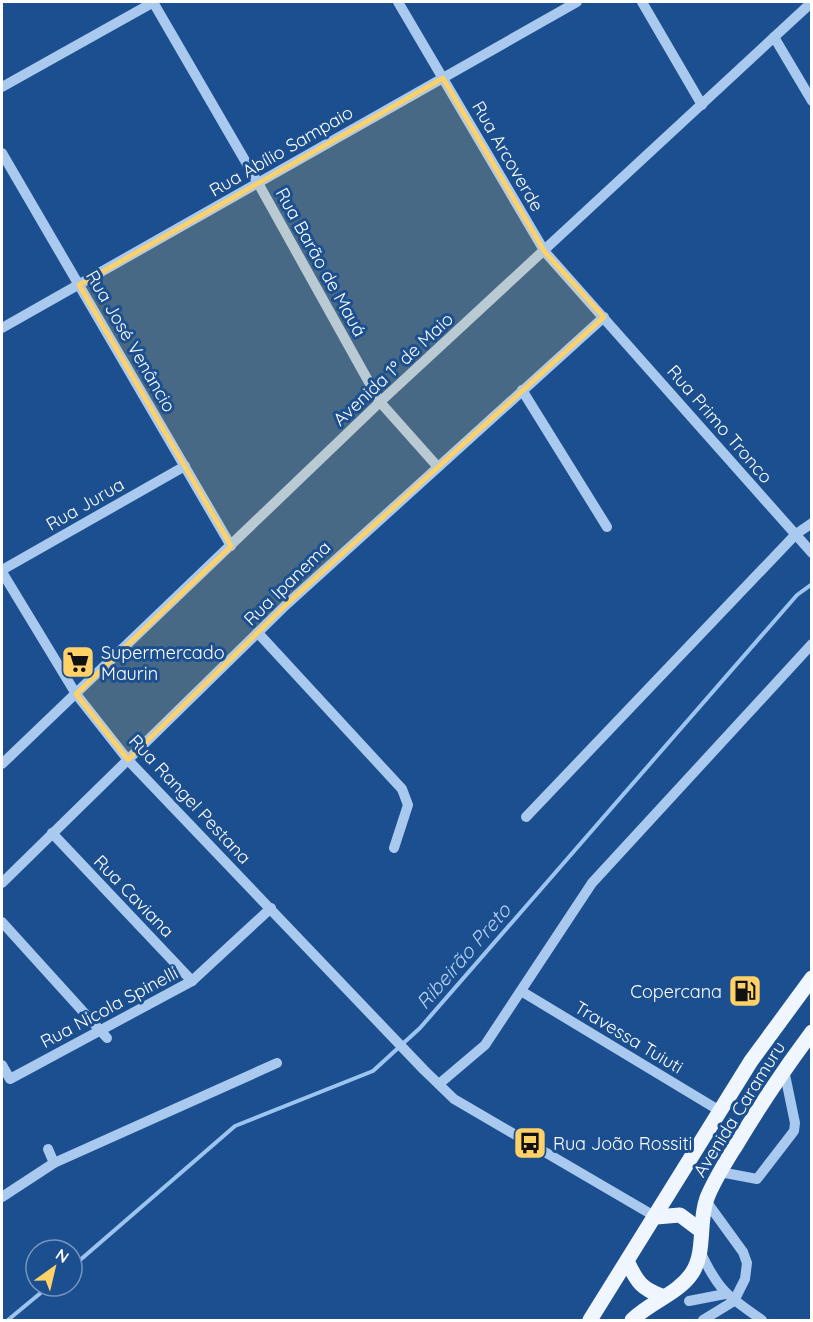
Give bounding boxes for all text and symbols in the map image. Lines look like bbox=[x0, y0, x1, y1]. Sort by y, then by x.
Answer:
street label: Rua Arcoverde bbox=[467, 97, 549, 215]
street label: Rua Abílio Sampaio bbox=[205, 101, 357, 201]
street label: Rua Barão de Mauá bbox=[271, 184, 371, 340]
street label: Rua José Venâncio bbox=[81, 266, 181, 416]
street label: Avenida 1º de Maio bbox=[328, 307, 458, 431]
street label: Rua Primo Tronco bbox=[662, 360, 778, 488]
street label: Rua Jurua bbox=[42, 472, 128, 536]
street label: Rua Ipanema bbox=[239, 536, 335, 630]
place label: Supermercado Maurin bbox=[101, 641, 225, 685]
supermarket icon: Supermercado Maurin bbox=[60, 644, 96, 680]
street label: Rua Rangel Pestana bbox=[124, 729, 256, 869]
street label: Rua Caviana bbox=[89, 850, 179, 942]
water label: Ribeirão Preto bbox=[410, 897, 516, 1014]
street label: Rua Nicola Spinelli bbox=[36, 961, 182, 1053]
fuel station icon: Copercana bbox=[727, 973, 763, 1009]
place label: Copercana bbox=[630, 980, 722, 1003]
street label: Travessa Tuiuti bbox=[571, 996, 687, 1078]
street label: Avenida Caramuru bbox=[688, 1037, 790, 1181]
bus stop icon: Rua João Rossiti bbox=[512, 1125, 548, 1161]
place label: Rua João Rossiti bbox=[553, 1132, 692, 1155]
north arrow bbox=[24, 1238, 84, 1298]
text: N bbox=[52, 1244, 73, 1267]

